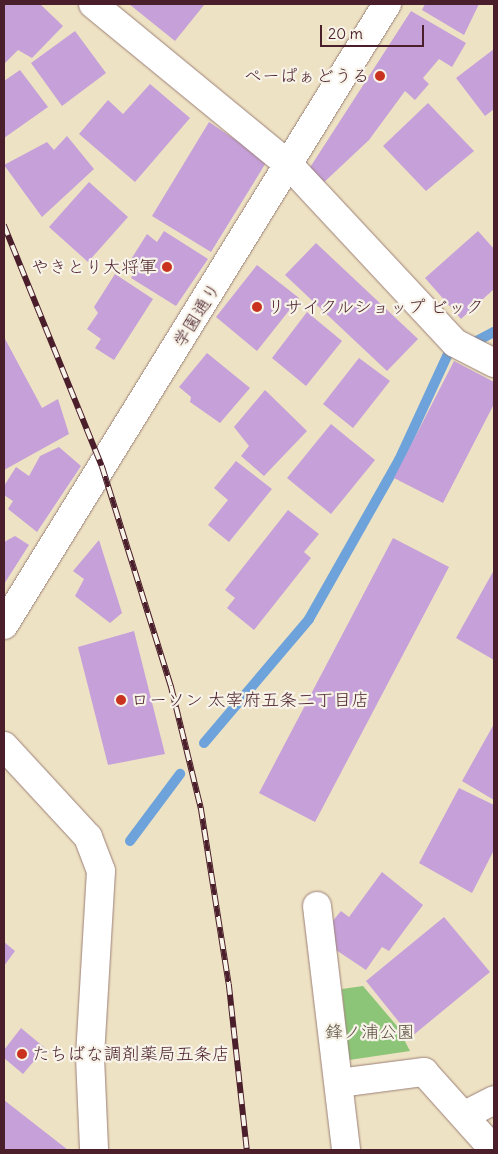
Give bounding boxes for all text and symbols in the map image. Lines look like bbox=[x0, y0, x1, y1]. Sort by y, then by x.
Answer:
scale bar bbox=[323, 15, 427, 47]
text: 20 m bbox=[328, 24, 363, 43]
place label: ぺーぱぁどうる bbox=[244, 65, 370, 87]
marker: ぺーぱぁどうる bbox=[374, 70, 386, 82]
place label: やきとり大将軍 bbox=[31, 256, 157, 278]
marker: やきとり大将軍 bbox=[161, 261, 173, 273]
street label: 学園通り bbox=[169, 279, 225, 351]
place label: リサイクルショップ ビック bbox=[267, 296, 487, 318]
marker: リサイクルショップ ビック bbox=[251, 301, 263, 313]
place label: ローソン 太宰府五条二丁目店 bbox=[131, 689, 369, 711]
marker: ローソン 太宰府五条二丁目店 bbox=[115, 694, 127, 706]
park label: 鋒ノ浦公園 bbox=[325, 1021, 415, 1043]
place label: たちばな調剤薬局五条店 bbox=[32, 1043, 230, 1065]
marker: たちばな調剤薬局五条店 bbox=[16, 1048, 28, 1060]

